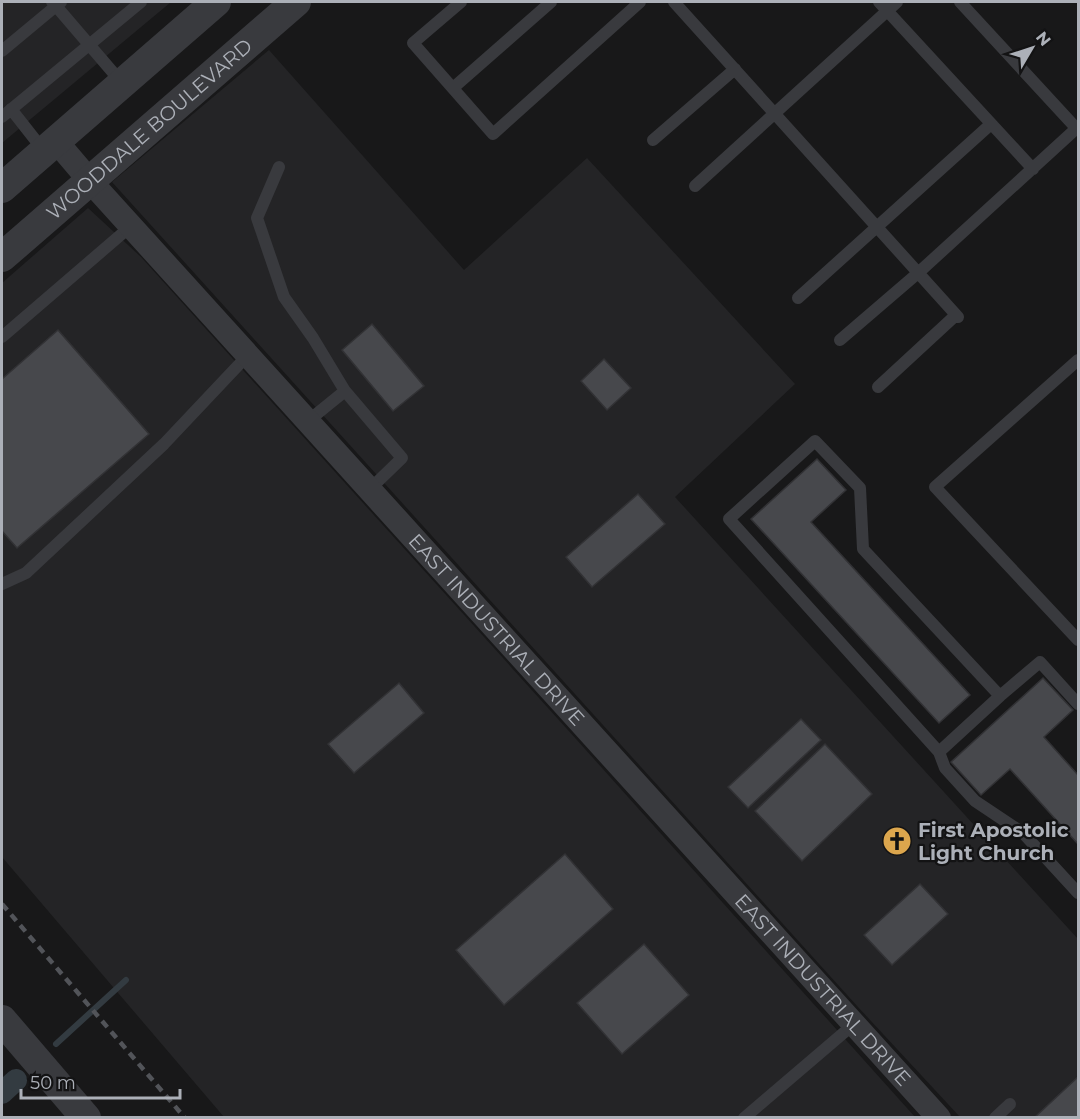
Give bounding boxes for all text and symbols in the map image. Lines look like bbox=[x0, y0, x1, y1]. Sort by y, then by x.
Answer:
north arrow bbox=[1002, 18, 1062, 78]
text: N bbox=[1032, 28, 1055, 50]
street label: WOODDALE BOULEVARD bbox=[42, 34, 257, 225]
street label: EAST INDUSTRIAL DRIVE bbox=[404, 529, 590, 731]
place label: First Apostolic Light Church bbox=[918, 818, 1069, 865]
church icon: First Apostolic Light Church bbox=[881, 825, 913, 857]
street label: EAST INDUSTRIAL DRIVE bbox=[730, 889, 916, 1091]
scale bar bbox=[21, 1062, 180, 1100]
text: 50 m bbox=[30, 1072, 76, 1094]

